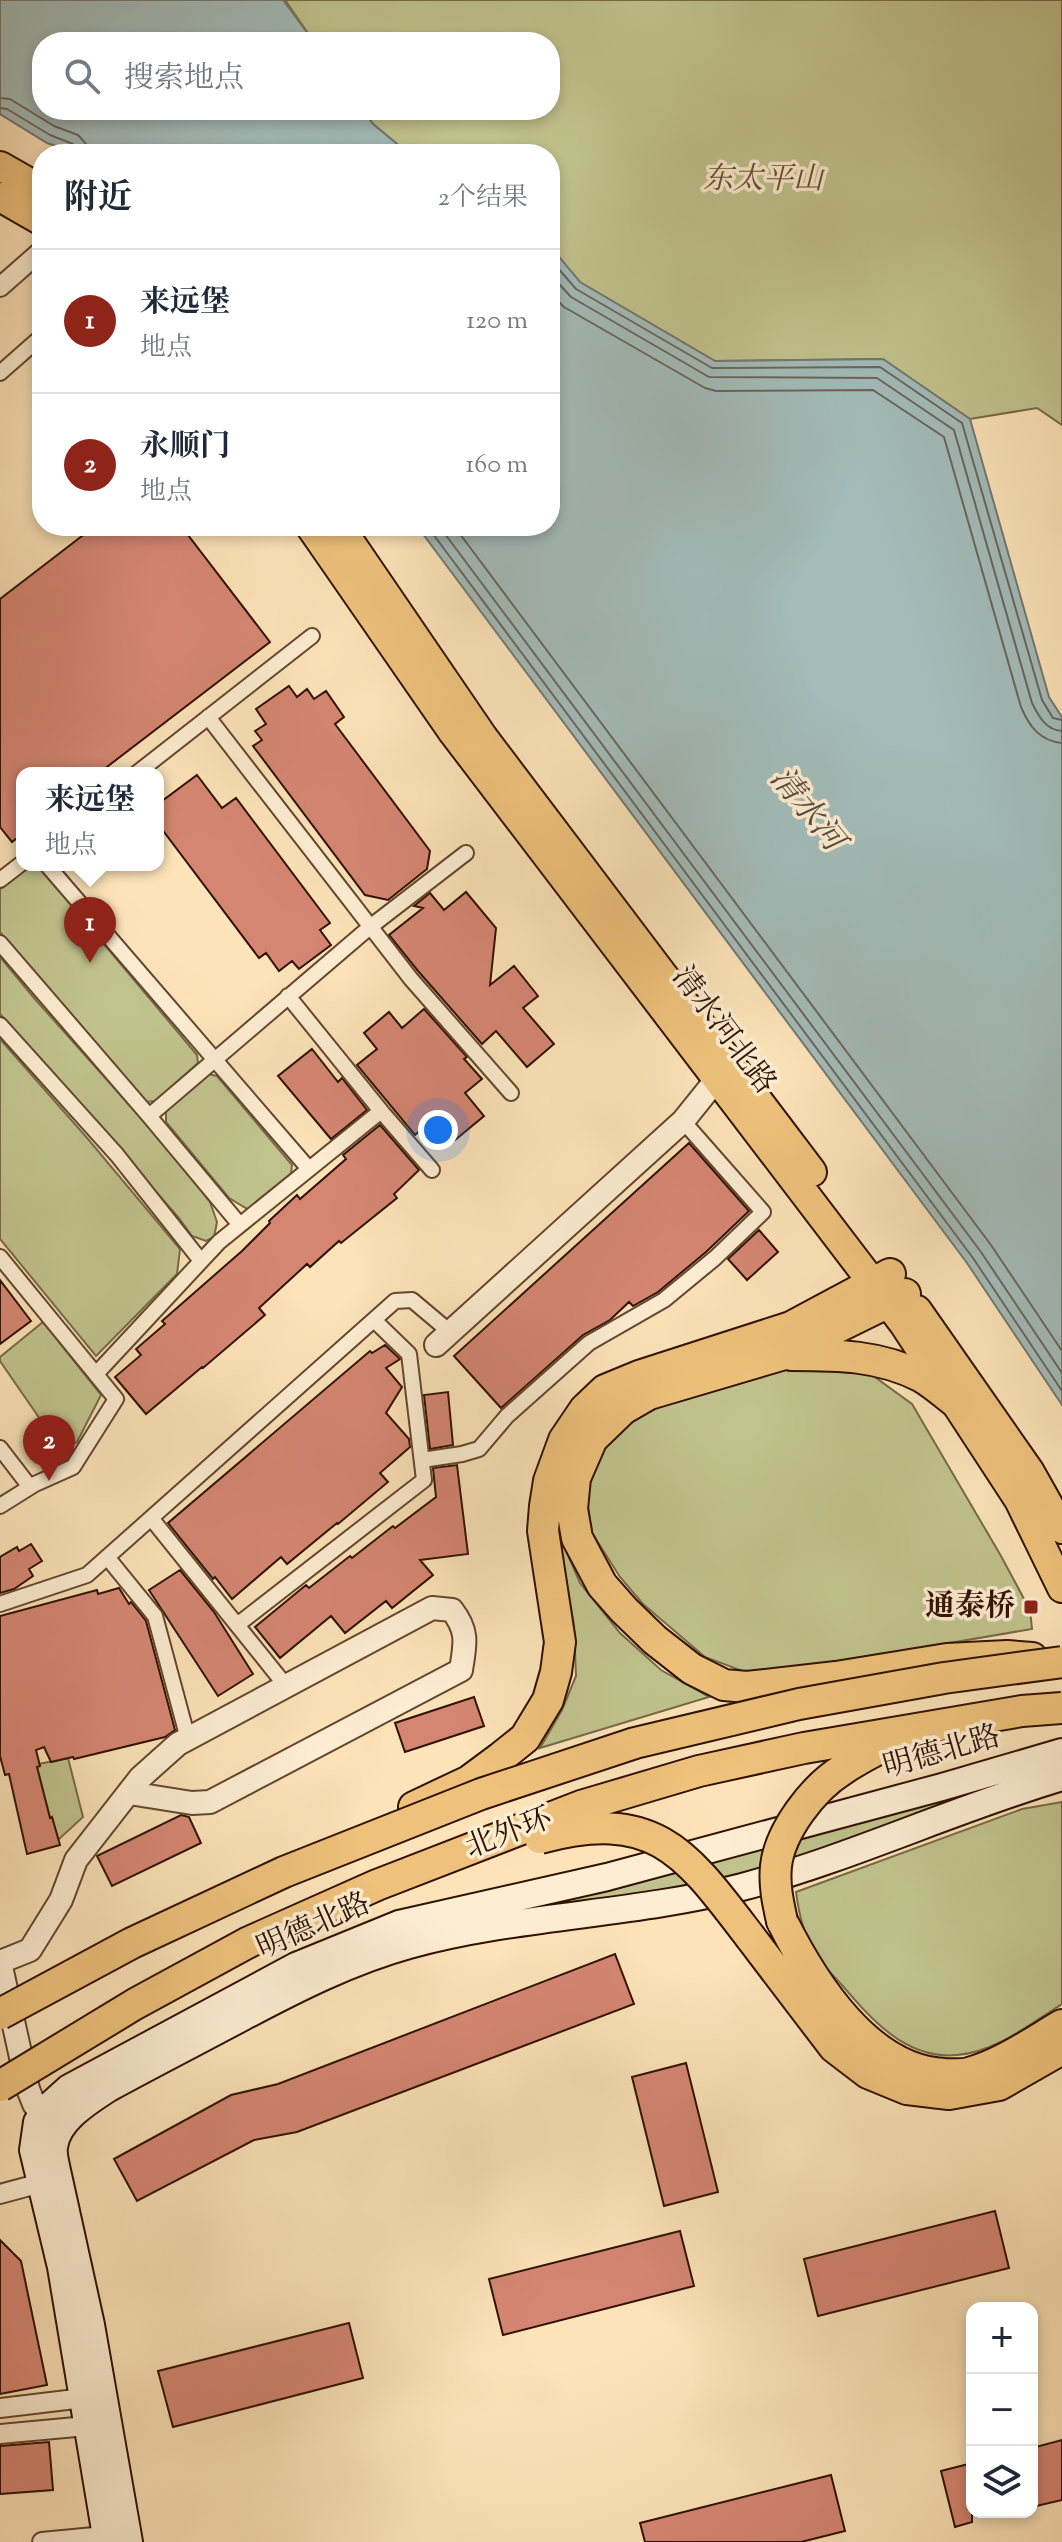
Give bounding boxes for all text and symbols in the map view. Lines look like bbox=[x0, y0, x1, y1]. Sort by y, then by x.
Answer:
search box bbox=[32, 32, 560, 120]
icon: search bbox=[60, 54, 104, 98]
text: 搜索地点 bbox=[124, 58, 244, 101]
park label: 东太平山 bbox=[703, 159, 826, 202]
text: 附近 bbox=[64, 175, 132, 224]
text: 2个结果 bbox=[438, 180, 528, 217]
text: 来远堡 bbox=[140, 282, 230, 325]
text: 1 bbox=[86, 303, 94, 340]
text: 120 m bbox=[466, 303, 528, 340]
text: 地点 bbox=[140, 330, 192, 367]
text: 永顺门 bbox=[140, 426, 230, 469]
text: 2 bbox=[84, 447, 96, 484]
text: 160 m bbox=[465, 447, 528, 484]
text: 地点 bbox=[140, 474, 192, 511]
water label: 清水河 bbox=[758, 758, 857, 866]
popup bbox=[16, 767, 164, 871]
text: 来远堡 bbox=[45, 780, 135, 823]
text: 地点 bbox=[45, 828, 97, 865]
pin: 1 bbox=[64, 897, 116, 963]
street label: 清水河北路 bbox=[661, 958, 785, 1104]
your location bbox=[418, 1110, 458, 1150]
pin: 2 bbox=[23, 1415, 75, 1481]
place label: 通泰桥 bbox=[925, 1586, 1015, 1629]
marker: 通泰桥 bbox=[1022, 1598, 1040, 1616]
street label: 明德北路 bbox=[878, 1716, 1006, 1790]
street label: 北外环 bbox=[459, 1798, 559, 1870]
street label: 明德北路 bbox=[250, 1883, 378, 1971]
map controls bbox=[966, 2302, 1038, 2518]
button: + bbox=[966, 2302, 1038, 2374]
button: − bbox=[966, 2374, 1038, 2446]
button: layers bbox=[966, 2446, 1038, 2518]

